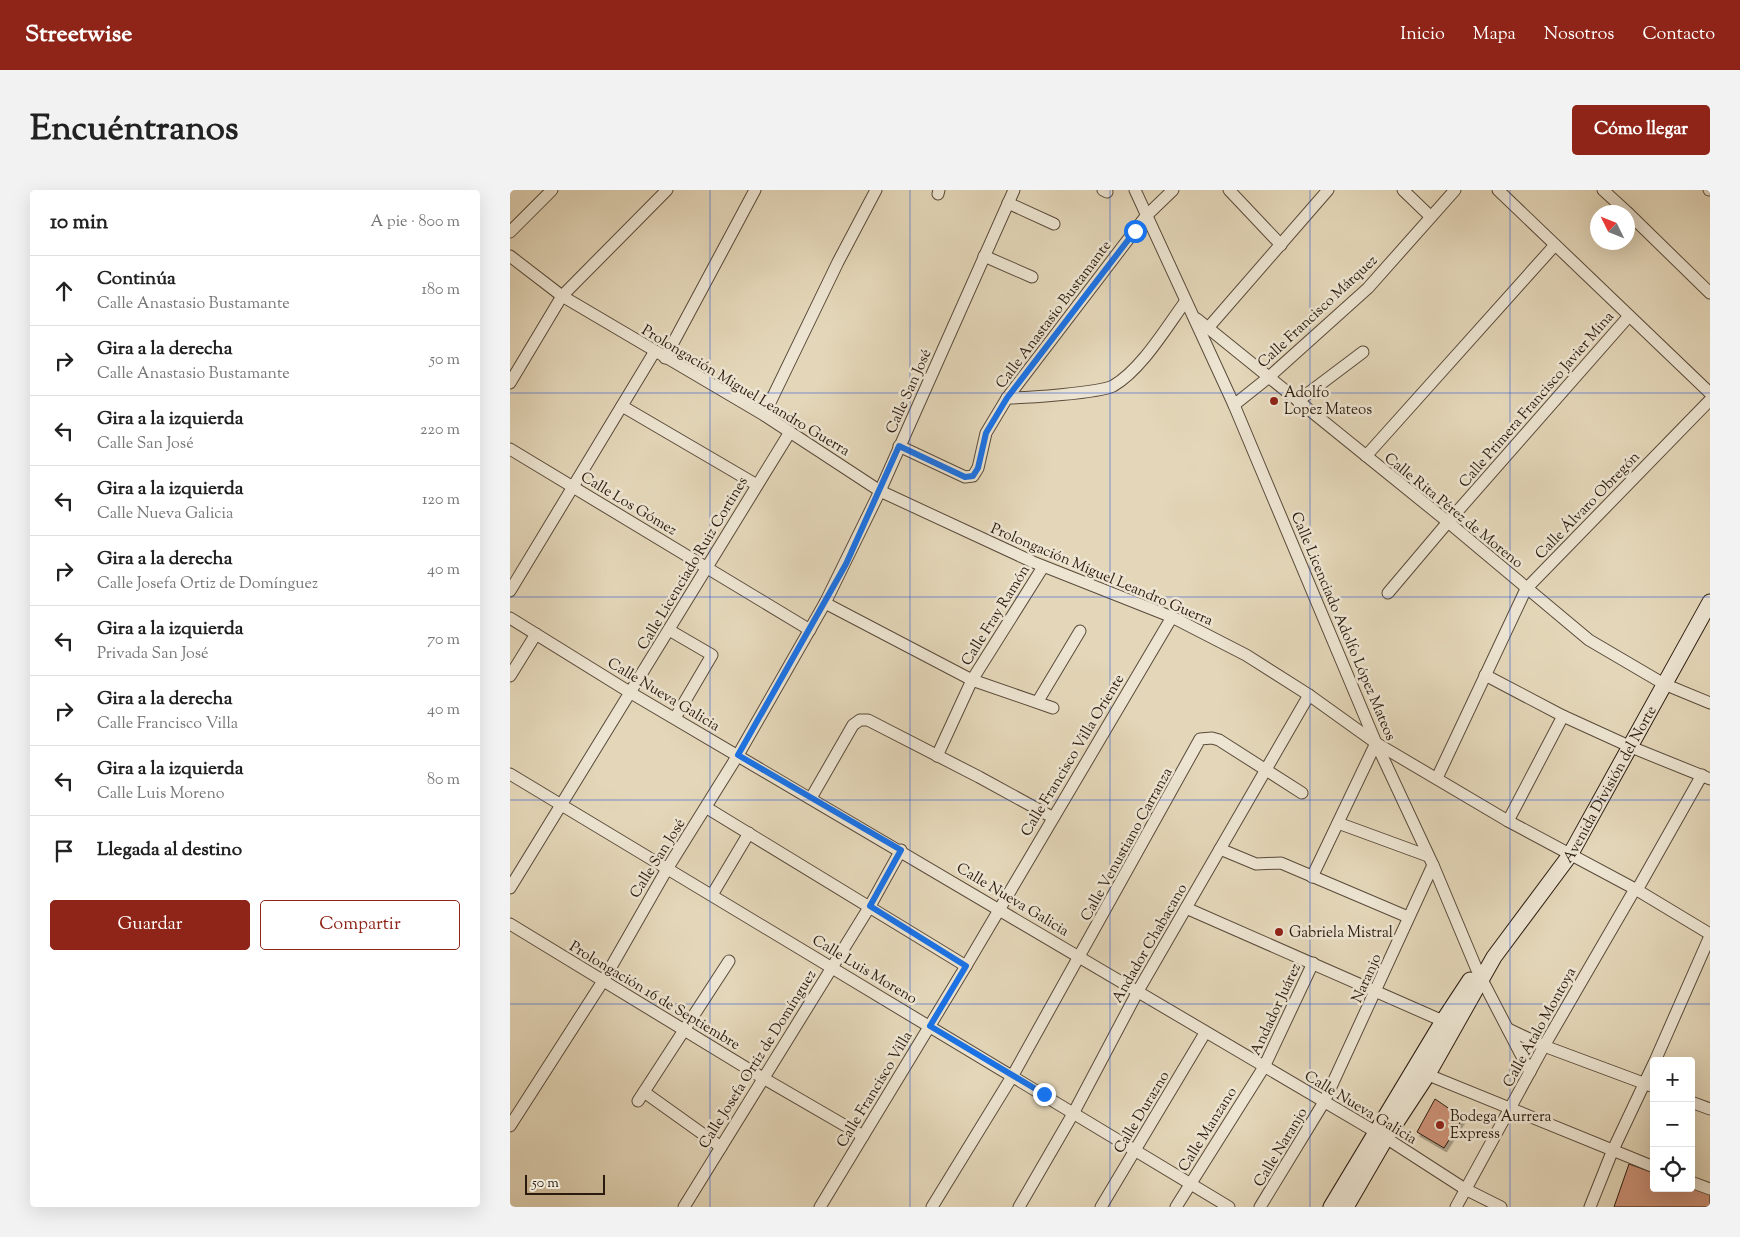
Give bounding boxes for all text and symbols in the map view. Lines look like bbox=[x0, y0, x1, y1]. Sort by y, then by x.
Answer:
text: Streetwise bbox=[25, 18, 132, 52]
text: Inicio bbox=[1400, 22, 1445, 48]
text: Mapa bbox=[1473, 22, 1516, 48]
text: Nosotros bbox=[1544, 22, 1614, 48]
text: Contacto bbox=[1642, 22, 1715, 48]
text: Encuéntranos bbox=[30, 105, 239, 156]
button: Cómo llegar bbox=[1572, 105, 1710, 155]
north arrow bbox=[1590, 205, 1635, 250]
text: 10 min bbox=[50, 208, 108, 238]
text: A pie · 800 m bbox=[370, 211, 460, 234]
route start bbox=[1124, 220, 1147, 243]
street label: Calle Anastasio Bustamante bbox=[991, 236, 1117, 393]
street label: Calle Francisco Márquez bbox=[1253, 251, 1383, 373]
text: Continúa bbox=[97, 266, 176, 293]
icon: ahead bbox=[50, 277, 78, 305]
text: 180 m bbox=[421, 279, 460, 302]
text: Calle Anastasio Bustamante bbox=[97, 293, 290, 316]
street label: Calle Primera Francisco Javier Mina bbox=[1455, 307, 1620, 493]
street label: Prolongación Miguel Leandro Guerra bbox=[637, 321, 853, 462]
text: Gira a la derecha bbox=[97, 336, 232, 363]
street label: Calle San José bbox=[881, 346, 937, 437]
icon: right bbox=[50, 347, 78, 375]
text: 50 m bbox=[429, 349, 460, 372]
text: Calle Anastasio Bustamante bbox=[97, 363, 290, 386]
place label: Adolfo Lopez Mateos bbox=[1284, 383, 1372, 421]
marker: Adolfo Lopez Mateos bbox=[1268, 395, 1280, 407]
text: Gira a la izquierda bbox=[97, 406, 243, 433]
icon: left bbox=[50, 417, 78, 445]
text: 220 m bbox=[420, 419, 460, 442]
text: Calle San José bbox=[97, 433, 194, 456]
street label: Calle Álvaro Obregón bbox=[1530, 447, 1645, 565]
street label: Calle Rita Pérez de Moreno bbox=[1379, 448, 1527, 574]
street label: Calle Los Gómez bbox=[576, 467, 681, 542]
street label: Calle Licenciado Ruiz Cortines bbox=[633, 473, 754, 654]
text: Gira a la izquierda bbox=[97, 476, 243, 503]
icon: left bbox=[50, 487, 78, 515]
text: 120 m bbox=[422, 489, 460, 512]
text: Calle Nueva Galicia bbox=[97, 503, 234, 526]
street label: Calle Licenciado Adolfo López Mateos bbox=[1285, 509, 1401, 744]
street label: Prolongación Miguel Leandro Guerra bbox=[987, 519, 1216, 632]
text: Gira a la derecha bbox=[97, 546, 232, 573]
icon: right bbox=[50, 557, 78, 585]
text: 40 m bbox=[427, 559, 460, 582]
street label: Calle Fray Ramón bbox=[957, 561, 1036, 670]
text: Calle Josefa Ortiz de Domínguez bbox=[97, 573, 318, 596]
text: Gira a la izquierda bbox=[97, 616, 243, 643]
icon: left bbox=[50, 627, 78, 655]
text: 70 m bbox=[427, 629, 460, 652]
text: Privada San José bbox=[97, 643, 209, 666]
street label: Calle Nueva Galicia bbox=[603, 653, 724, 737]
street label: Calle Francisco Villa Oriente bbox=[1016, 671, 1130, 841]
text: Gira a la derecha bbox=[97, 686, 232, 713]
icon: right bbox=[50, 697, 78, 725]
text: 40 m bbox=[427, 699, 460, 722]
street label: Avenida División del Norte bbox=[1559, 702, 1663, 868]
text: Calle Francisco Villa bbox=[97, 713, 238, 736]
text: Gira a la izquierda bbox=[97, 756, 243, 783]
street label: Calle Venustiano Carranza bbox=[1076, 764, 1178, 925]
icon: left bbox=[50, 767, 78, 795]
text: 80 m bbox=[427, 769, 460, 792]
text: Calle Luis Moreno bbox=[97, 783, 225, 806]
street label: Calle San José bbox=[625, 815, 691, 903]
icon: arrive bbox=[50, 837, 78, 865]
text: Llegada al destino bbox=[97, 837, 242, 864]
street label: Calle Nueva Galicia bbox=[952, 858, 1073, 942]
street label: Andador Chabacano bbox=[1108, 880, 1193, 1007]
button: Guardar bbox=[50, 900, 250, 950]
button: Compartir bbox=[260, 900, 460, 950]
place label: Gabriela Mistral bbox=[1289, 923, 1393, 944]
marker: Gabriela Mistral bbox=[1273, 926, 1285, 938]
street label: Calle Luis Moreno bbox=[808, 930, 921, 1010]
street label: Prolongación 16 de Septiembre bbox=[565, 937, 744, 1056]
street label: Naranjo bbox=[1347, 951, 1388, 1007]
street label: Andador Juárez bbox=[1246, 960, 1307, 1059]
street label: Calle Atalo Montoya bbox=[1499, 964, 1582, 1092]
street label: Calle Josefa Ortiz de Domínguez bbox=[694, 966, 822, 1153]
street label: Calle Francisco Villa bbox=[832, 1028, 918, 1152]
map controls bbox=[1650, 1057, 1695, 1192]
button: + bbox=[1650, 1057, 1695, 1102]
street label: Calle Nueva Galicia bbox=[1300, 1066, 1421, 1150]
street label: Calle Durazno bbox=[1109, 1068, 1175, 1158]
route end bbox=[1033, 1083, 1056, 1106]
street label: Calle Manzano bbox=[1174, 1083, 1243, 1176]
button: − bbox=[1650, 1102, 1695, 1147]
street label: Calle Naranjo bbox=[1249, 1104, 1313, 1191]
place label: Bodega Aurrera Express bbox=[1450, 1107, 1552, 1145]
marker: Bodega Aurrera Express bbox=[1434, 1119, 1446, 1131]
button: locate bbox=[1650, 1147, 1695, 1192]
scale bar bbox=[525, 1172, 605, 1195]
text: 50 m bbox=[532, 1174, 559, 1194]

